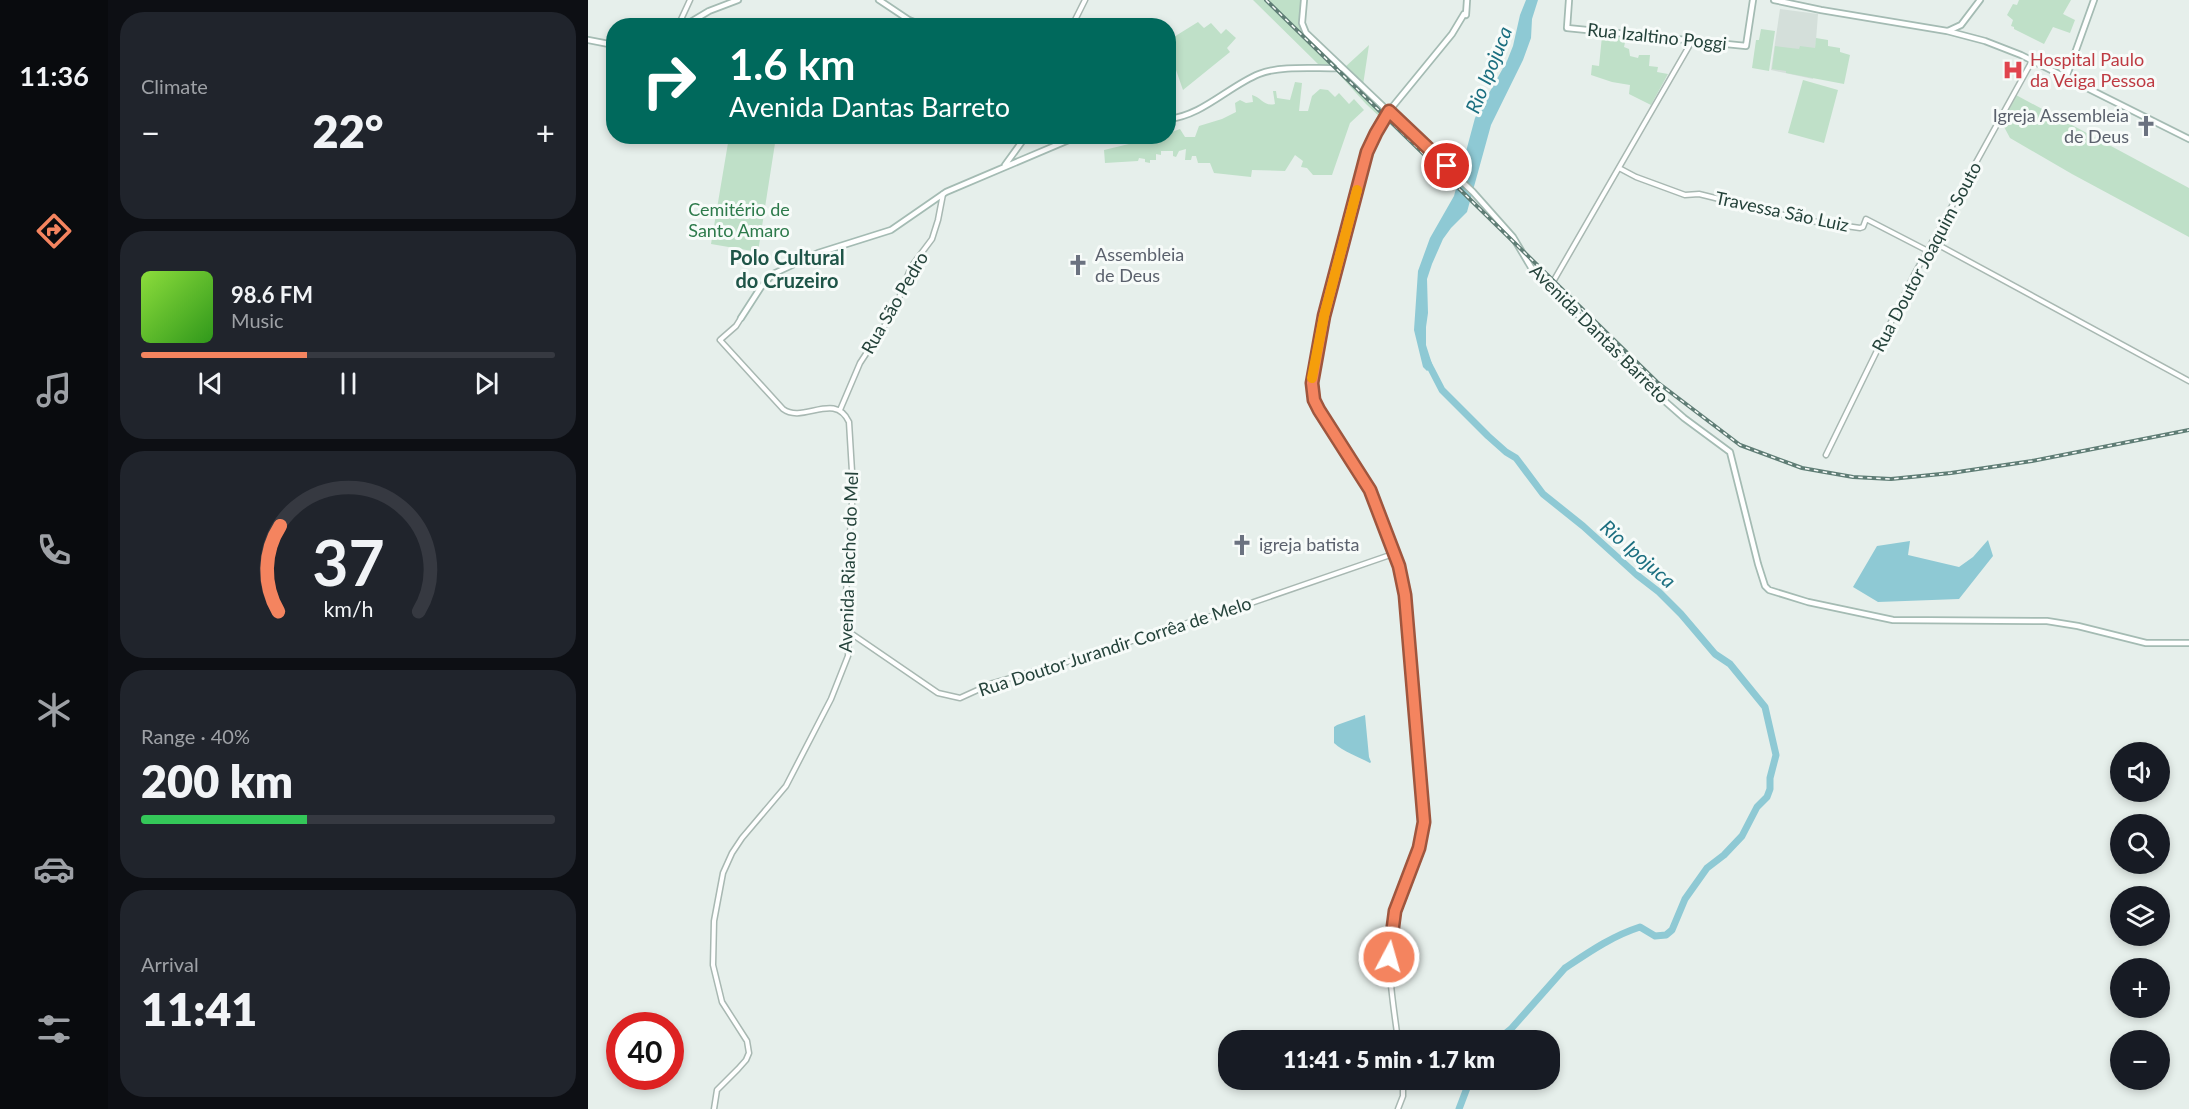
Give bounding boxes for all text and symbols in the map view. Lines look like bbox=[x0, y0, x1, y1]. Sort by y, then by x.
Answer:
street label: Rua Izaltino Poggi bbox=[1586, 18, 1728, 54]
water label: Rio Ipojuca bbox=[1460, 23, 1516, 117]
text: 1.6 km bbox=[729, 39, 856, 89]
icon: right bbox=[630, 42, 708, 120]
place label: Hospital Paulo da Veiga Pessoa bbox=[2030, 48, 2155, 91]
hospital icon: Hospital Paulo da Veiga Pessoa bbox=[2001, 58, 2025, 82]
text: 11:36 bbox=[19, 59, 89, 92]
text: Climate bbox=[141, 74, 208, 98]
text: Avenida Dantas Barreto bbox=[729, 90, 1010, 123]
text: 22° bbox=[313, 104, 383, 158]
place label: Igreja Assembleia de Deus bbox=[1993, 104, 2129, 147]
text: − bbox=[141, 112, 160, 152]
text: + bbox=[536, 112, 555, 152]
church icon: Igreja Assembleia de Deus bbox=[2134, 114, 2158, 138]
pin bbox=[1421, 140, 1472, 191]
icon: arrive bbox=[1430, 149, 1463, 182]
street label: Rua Doutor Joaquim Souto bbox=[1867, 158, 1986, 355]
street label: Travessa São Luiz bbox=[1713, 186, 1851, 236]
park label: Cemitério de Santo Amaro bbox=[688, 198, 790, 241]
icon: directions bbox=[33, 210, 75, 252]
place label: Assembleia de Deus bbox=[1095, 243, 1184, 286]
district label: Polo Cultural do Cruzeiro bbox=[729, 245, 845, 292]
street label: Rua São Pedro bbox=[856, 248, 932, 357]
church icon: Assembleia de Deus bbox=[1066, 253, 1090, 277]
street label: Avenida Dantas Barreto bbox=[1526, 259, 1674, 407]
text: 98.6 FM bbox=[231, 281, 313, 308]
text: Music bbox=[231, 308, 284, 332]
icon: previous bbox=[194, 367, 227, 400]
icon: pause bbox=[332, 367, 365, 400]
icon: next bbox=[470, 367, 503, 400]
icon: music bbox=[33, 369, 75, 411]
street label: Avenida Riacho do Mel bbox=[834, 471, 862, 653]
water label: Rio Ipojuca bbox=[1596, 514, 1681, 592]
text: 37 bbox=[312, 524, 384, 599]
icon: phone bbox=[33, 529, 75, 571]
church icon: igreja batista bbox=[1230, 533, 1254, 557]
place label: igreja batista bbox=[1259, 533, 1359, 555]
street label: Rua Doutor Jurandir Corrêa de Melo bbox=[975, 591, 1254, 701]
text: km/h bbox=[323, 596, 373, 622]
icon: climate bbox=[33, 689, 75, 731]
text: Range · 40% bbox=[141, 724, 250, 748]
map controls bbox=[2110, 742, 2170, 1090]
button: sound bbox=[2110, 742, 2170, 802]
text: 200 km bbox=[141, 754, 293, 808]
button: search bbox=[2110, 814, 2170, 874]
icon: car bbox=[33, 848, 75, 890]
button: layers bbox=[2110, 886, 2170, 946]
position arrow bbox=[1357, 925, 1421, 989]
text: Arrival bbox=[141, 952, 199, 976]
button: + bbox=[2110, 958, 2170, 1018]
text: 11:41 bbox=[141, 982, 257, 1036]
icon: filters bbox=[33, 1008, 75, 1050]
speed limit sign: 40 bbox=[606, 1012, 684, 1090]
button: − bbox=[2110, 1030, 2170, 1090]
text: 11:41 · 5 min · 1.7 km bbox=[1283, 1046, 1495, 1073]

